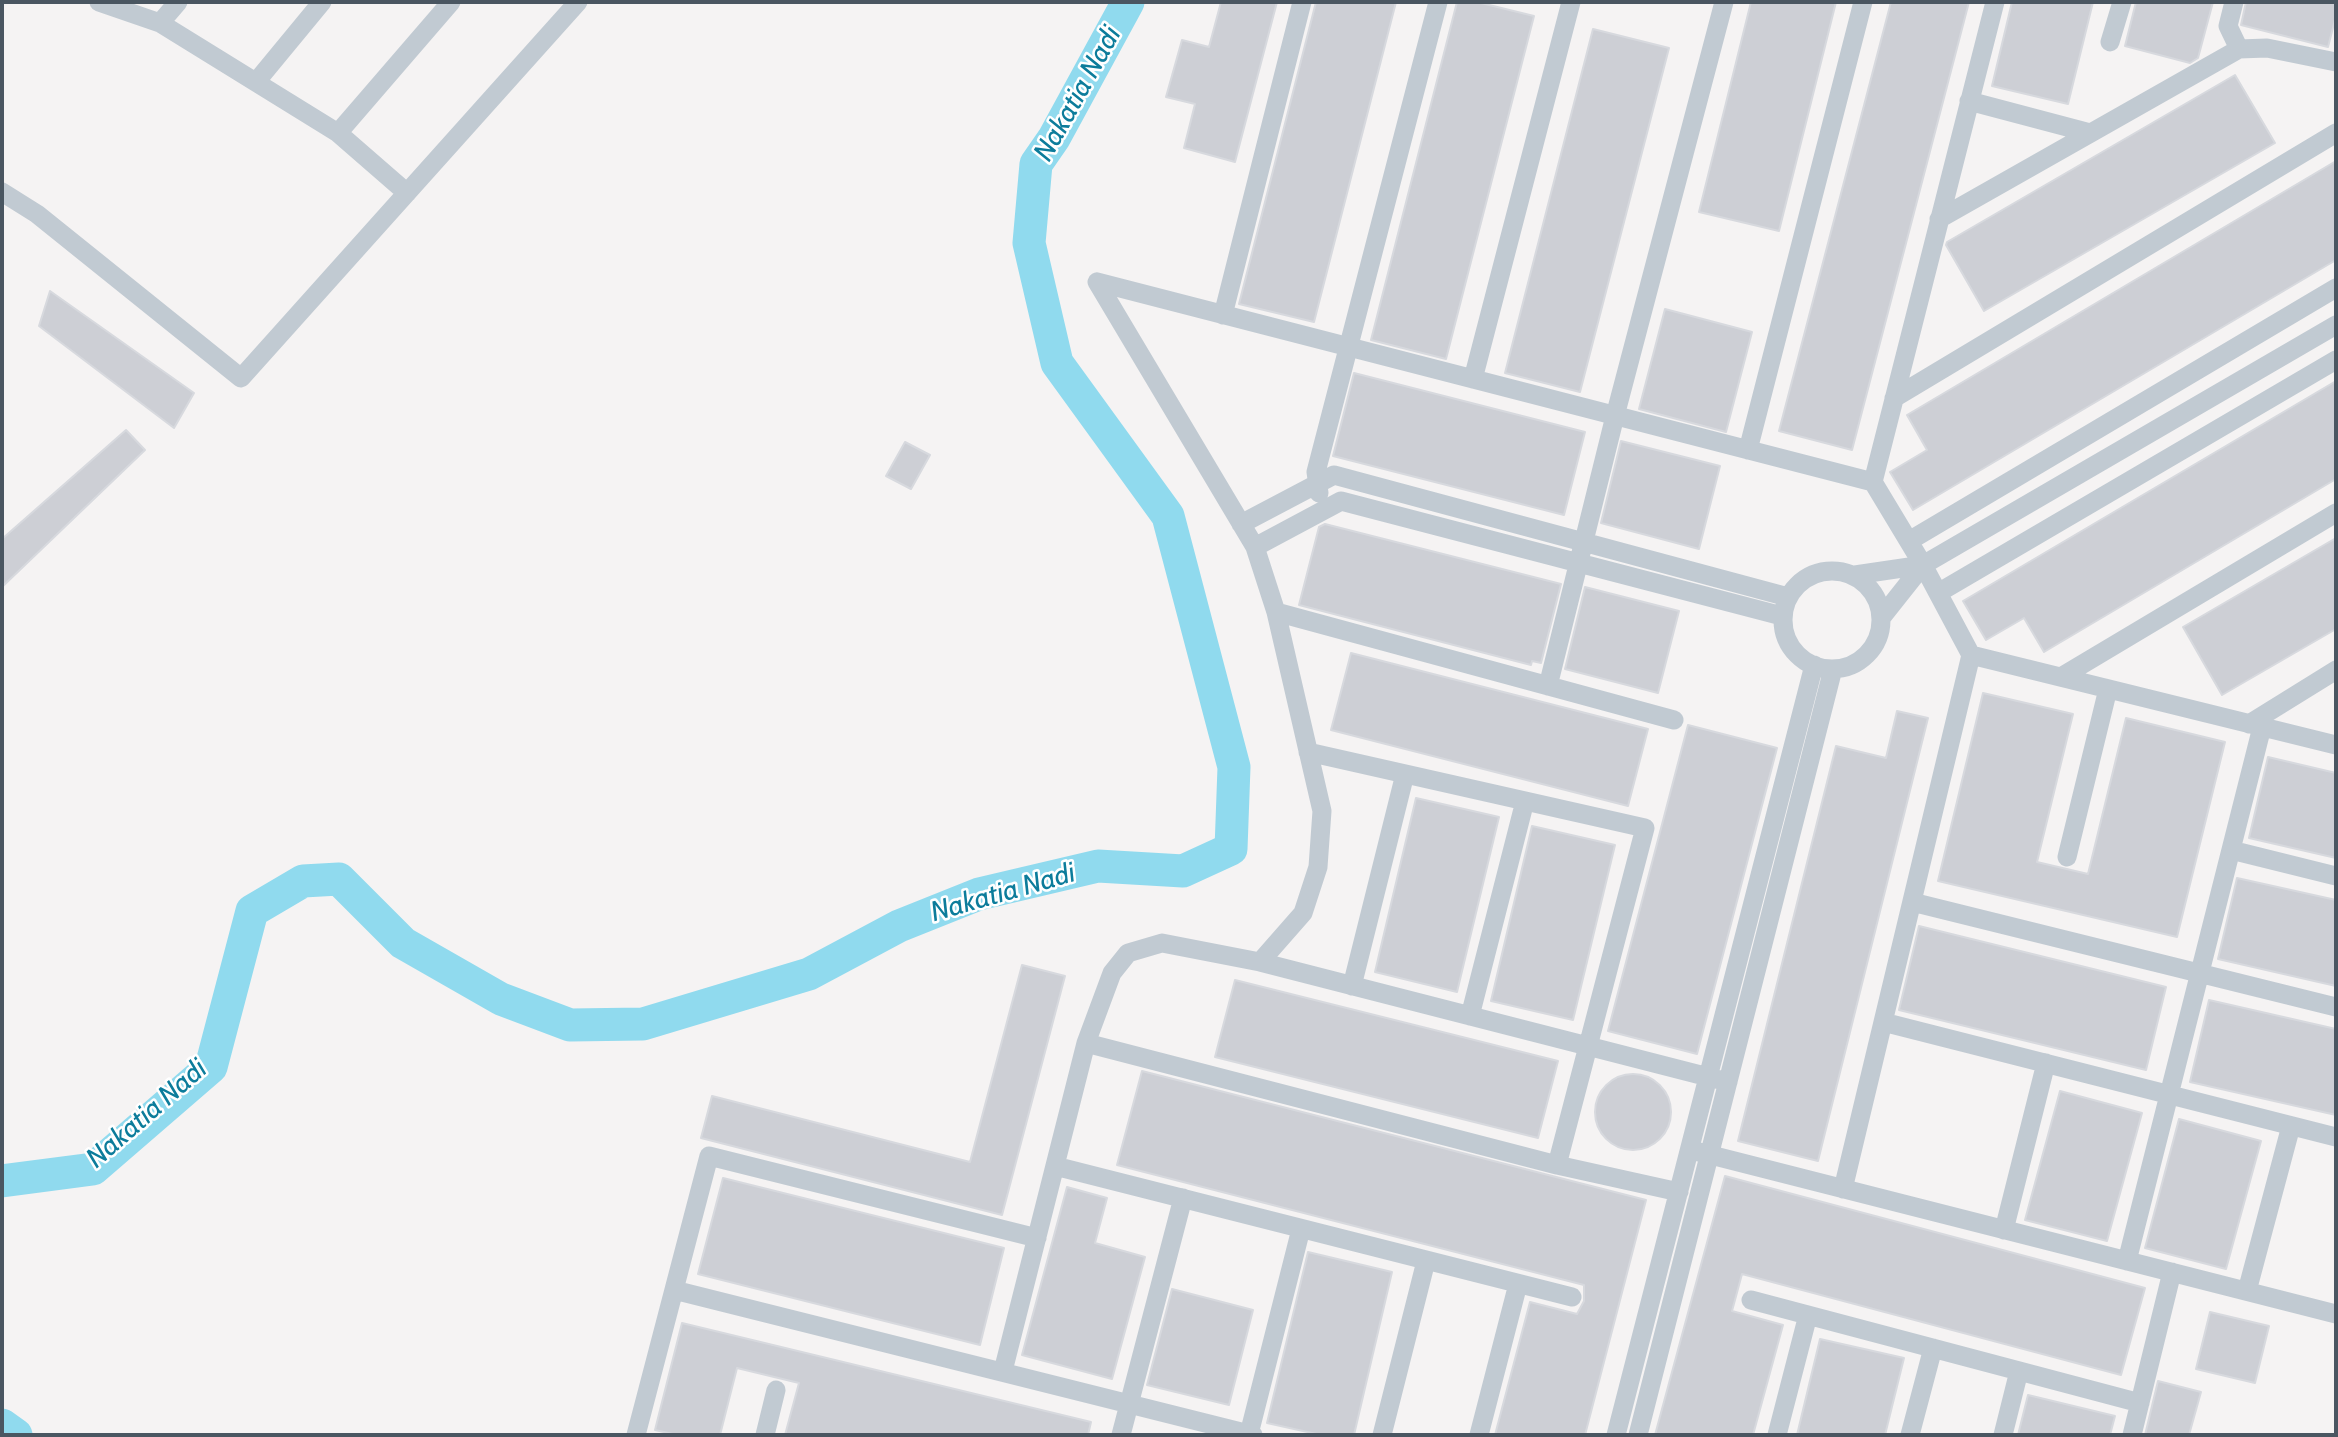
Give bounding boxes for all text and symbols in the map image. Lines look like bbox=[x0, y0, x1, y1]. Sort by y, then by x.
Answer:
water label: Nakatia Nadi bbox=[1027, 21, 1129, 167]
water label: Nakatia Nadi bbox=[927, 856, 1079, 930]
water label: Nakatia Nadi bbox=[80, 1052, 214, 1176]

